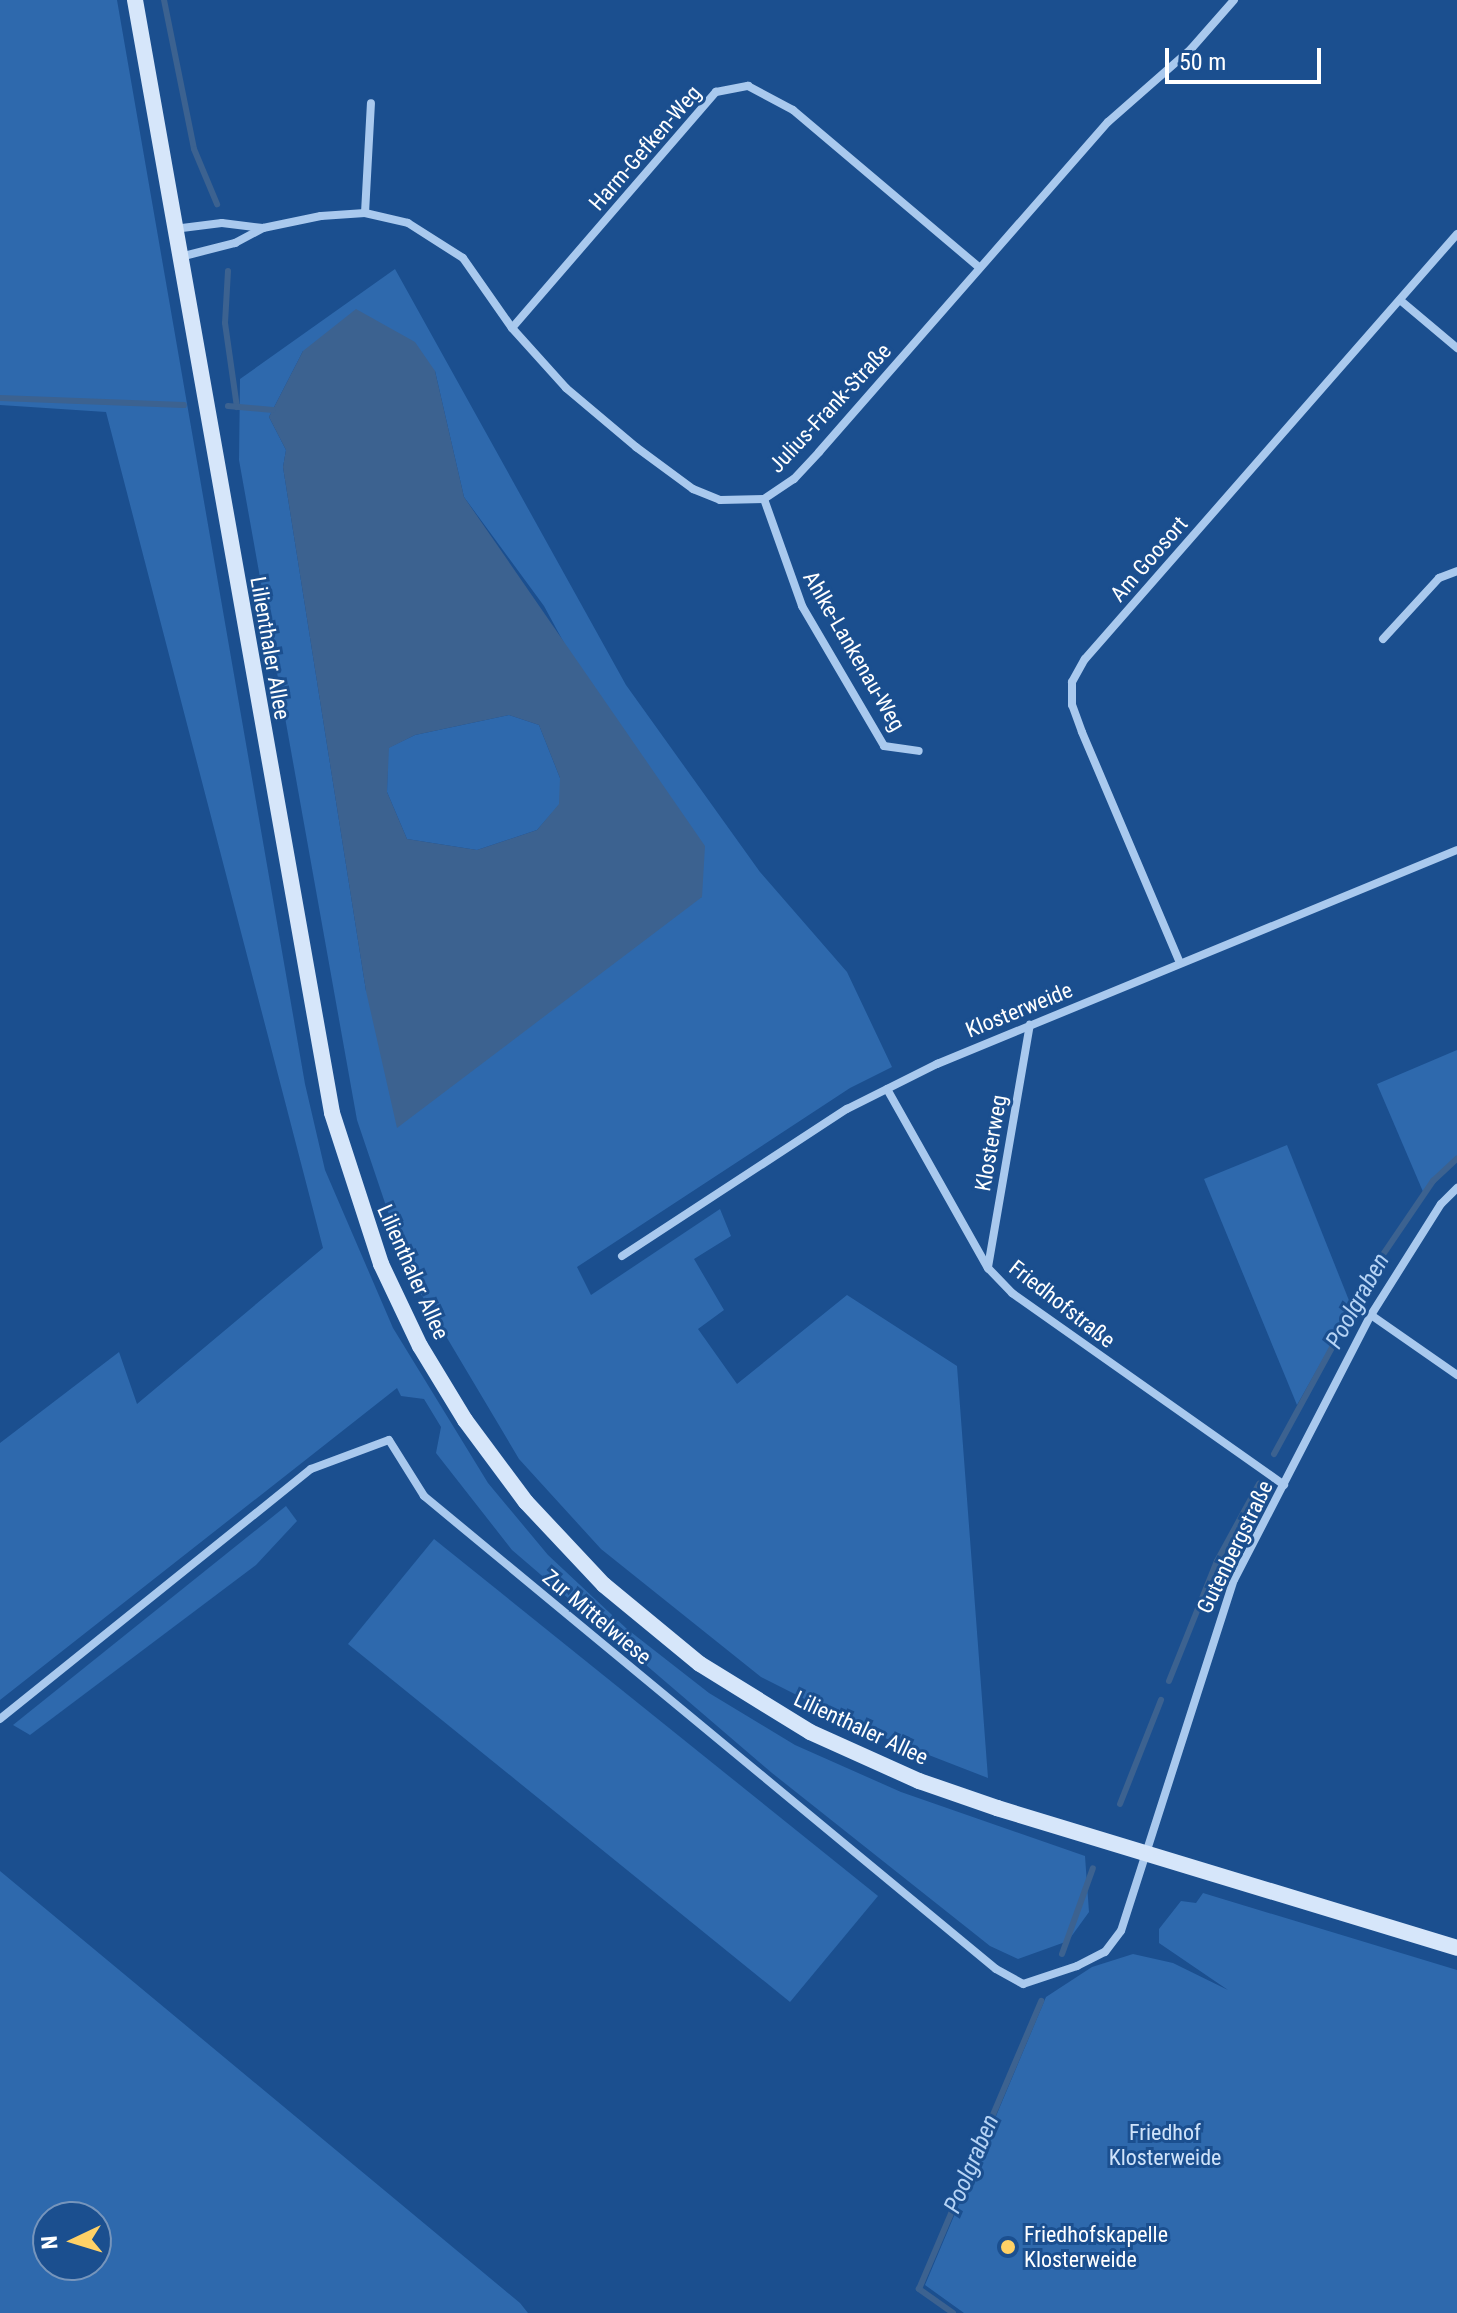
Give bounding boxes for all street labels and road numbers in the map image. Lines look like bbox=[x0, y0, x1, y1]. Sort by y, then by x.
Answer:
street label: Harm-Gefken-Weg bbox=[584, 80, 706, 216]
street label: Julius-Frank-Straße bbox=[763, 338, 897, 478]
street label: Am Goosort bbox=[1105, 511, 1193, 607]
street label: Ahlke-Lankenau-Weg bbox=[797, 566, 911, 736]
street label: Lilienthaler Allee bbox=[244, 574, 296, 722]
street label: Klosterweide bbox=[962, 977, 1076, 1043]
street label: Klosterweg bbox=[970, 1093, 1012, 1193]
street label: Lilienthaler Allee bbox=[371, 1201, 455, 1343]
street label: Friedhofstraße bbox=[1004, 1254, 1120, 1354]
street label: Gutenbergstraße bbox=[1191, 1476, 1279, 1618]
street label: Zur Mittelwiese bbox=[537, 1564, 657, 1670]
street label: Lilienthaler Allee bbox=[790, 1685, 932, 1771]

